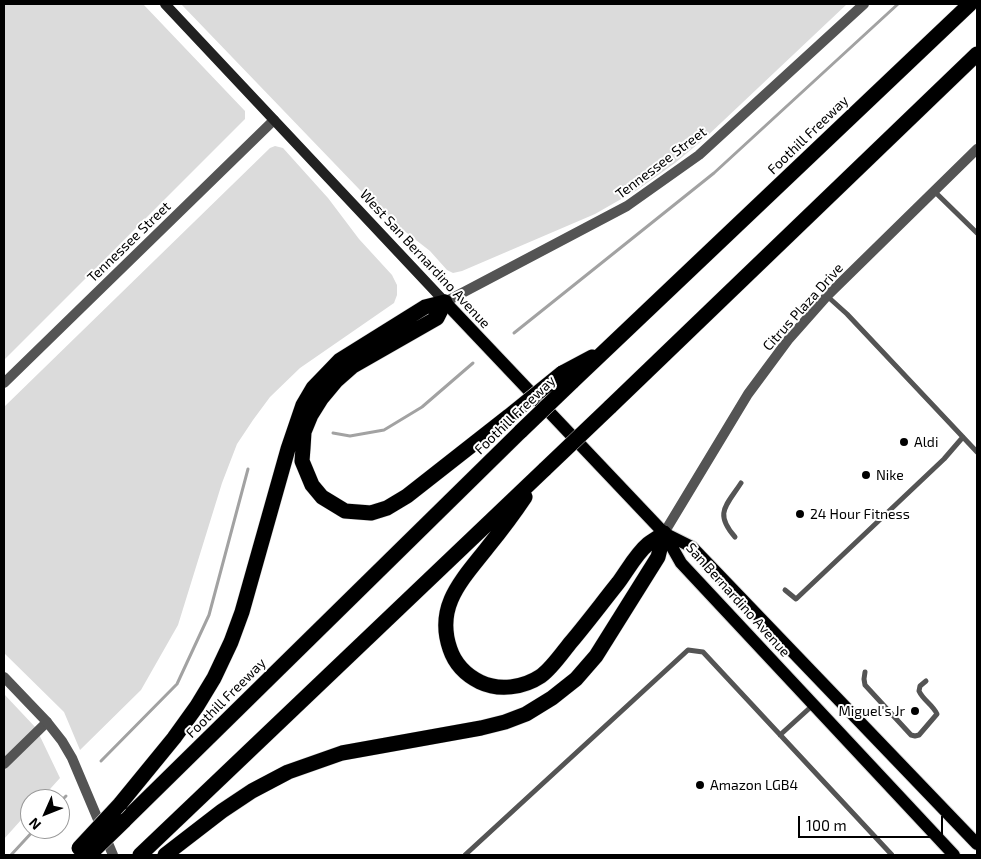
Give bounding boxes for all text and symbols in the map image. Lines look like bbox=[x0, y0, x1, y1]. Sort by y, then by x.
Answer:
street label: Foothill Freeway bbox=[764, 92, 852, 178]
street label: Tennessee Street bbox=[612, 123, 710, 203]
street label: West San Bernardino Avenue bbox=[356, 186, 494, 332]
street label: Tennessee Street bbox=[84, 198, 174, 286]
street label: Citrus Plaza Drive bbox=[759, 260, 847, 354]
street label: Foothill Freeway bbox=[471, 372, 559, 458]
place label: Aldi bbox=[914, 434, 938, 450]
marker: Aldi bbox=[898, 436, 910, 448]
place label: Nike bbox=[876, 467, 904, 483]
marker: Nike bbox=[860, 469, 872, 481]
place label: 24 Hour Fitness bbox=[810, 506, 910, 522]
marker: 24 Hour Fitness bbox=[794, 508, 806, 520]
street label: San Bernardino Avenue bbox=[682, 540, 794, 660]
street label: Foothill Freeway bbox=[183, 655, 269, 741]
place label: Miguel's Jr bbox=[839, 703, 905, 719]
marker: Miguel's Jr bbox=[909, 705, 921, 717]
place label: Amazon LGB4 bbox=[710, 777, 798, 793]
marker: Amazon LGB4 bbox=[694, 779, 706, 791]
north arrow bbox=[20, 789, 70, 839]
scale bar bbox=[801, 806, 946, 838]
text: N bbox=[25, 815, 44, 834]
text: 100 m bbox=[806, 816, 847, 834]

